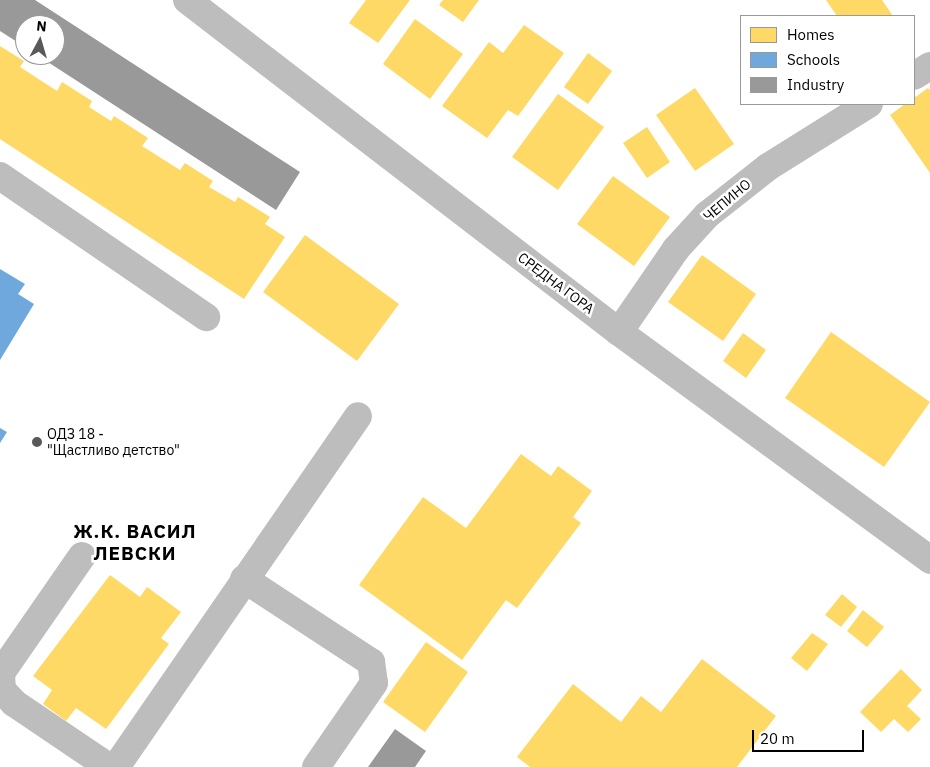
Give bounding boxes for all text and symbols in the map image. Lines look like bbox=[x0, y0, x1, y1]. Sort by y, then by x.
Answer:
north arrow bbox=[15, 15, 65, 65]
legend bbox=[740, 15, 915, 105]
text: N bbox=[35, 17, 47, 36]
text: Homes bbox=[787, 25, 835, 44]
text: Schools bbox=[787, 50, 840, 69]
text: Industry bbox=[787, 75, 844, 94]
street label: ЧЕПИНО bbox=[700, 175, 754, 225]
street label: СРЕДНА ГОРА bbox=[515, 249, 597, 317]
place label: ОДЗ 18 - "Щастливо детство" bbox=[47, 426, 180, 458]
marker: ОДЗ 18 - "Щастливо детство" bbox=[31, 436, 43, 448]
district label: Ж.К. ВАСИЛ ЛЕВСКИ bbox=[72, 521, 198, 565]
scale bar bbox=[755, 720, 868, 752]
text: 20 m bbox=[760, 729, 795, 748]

